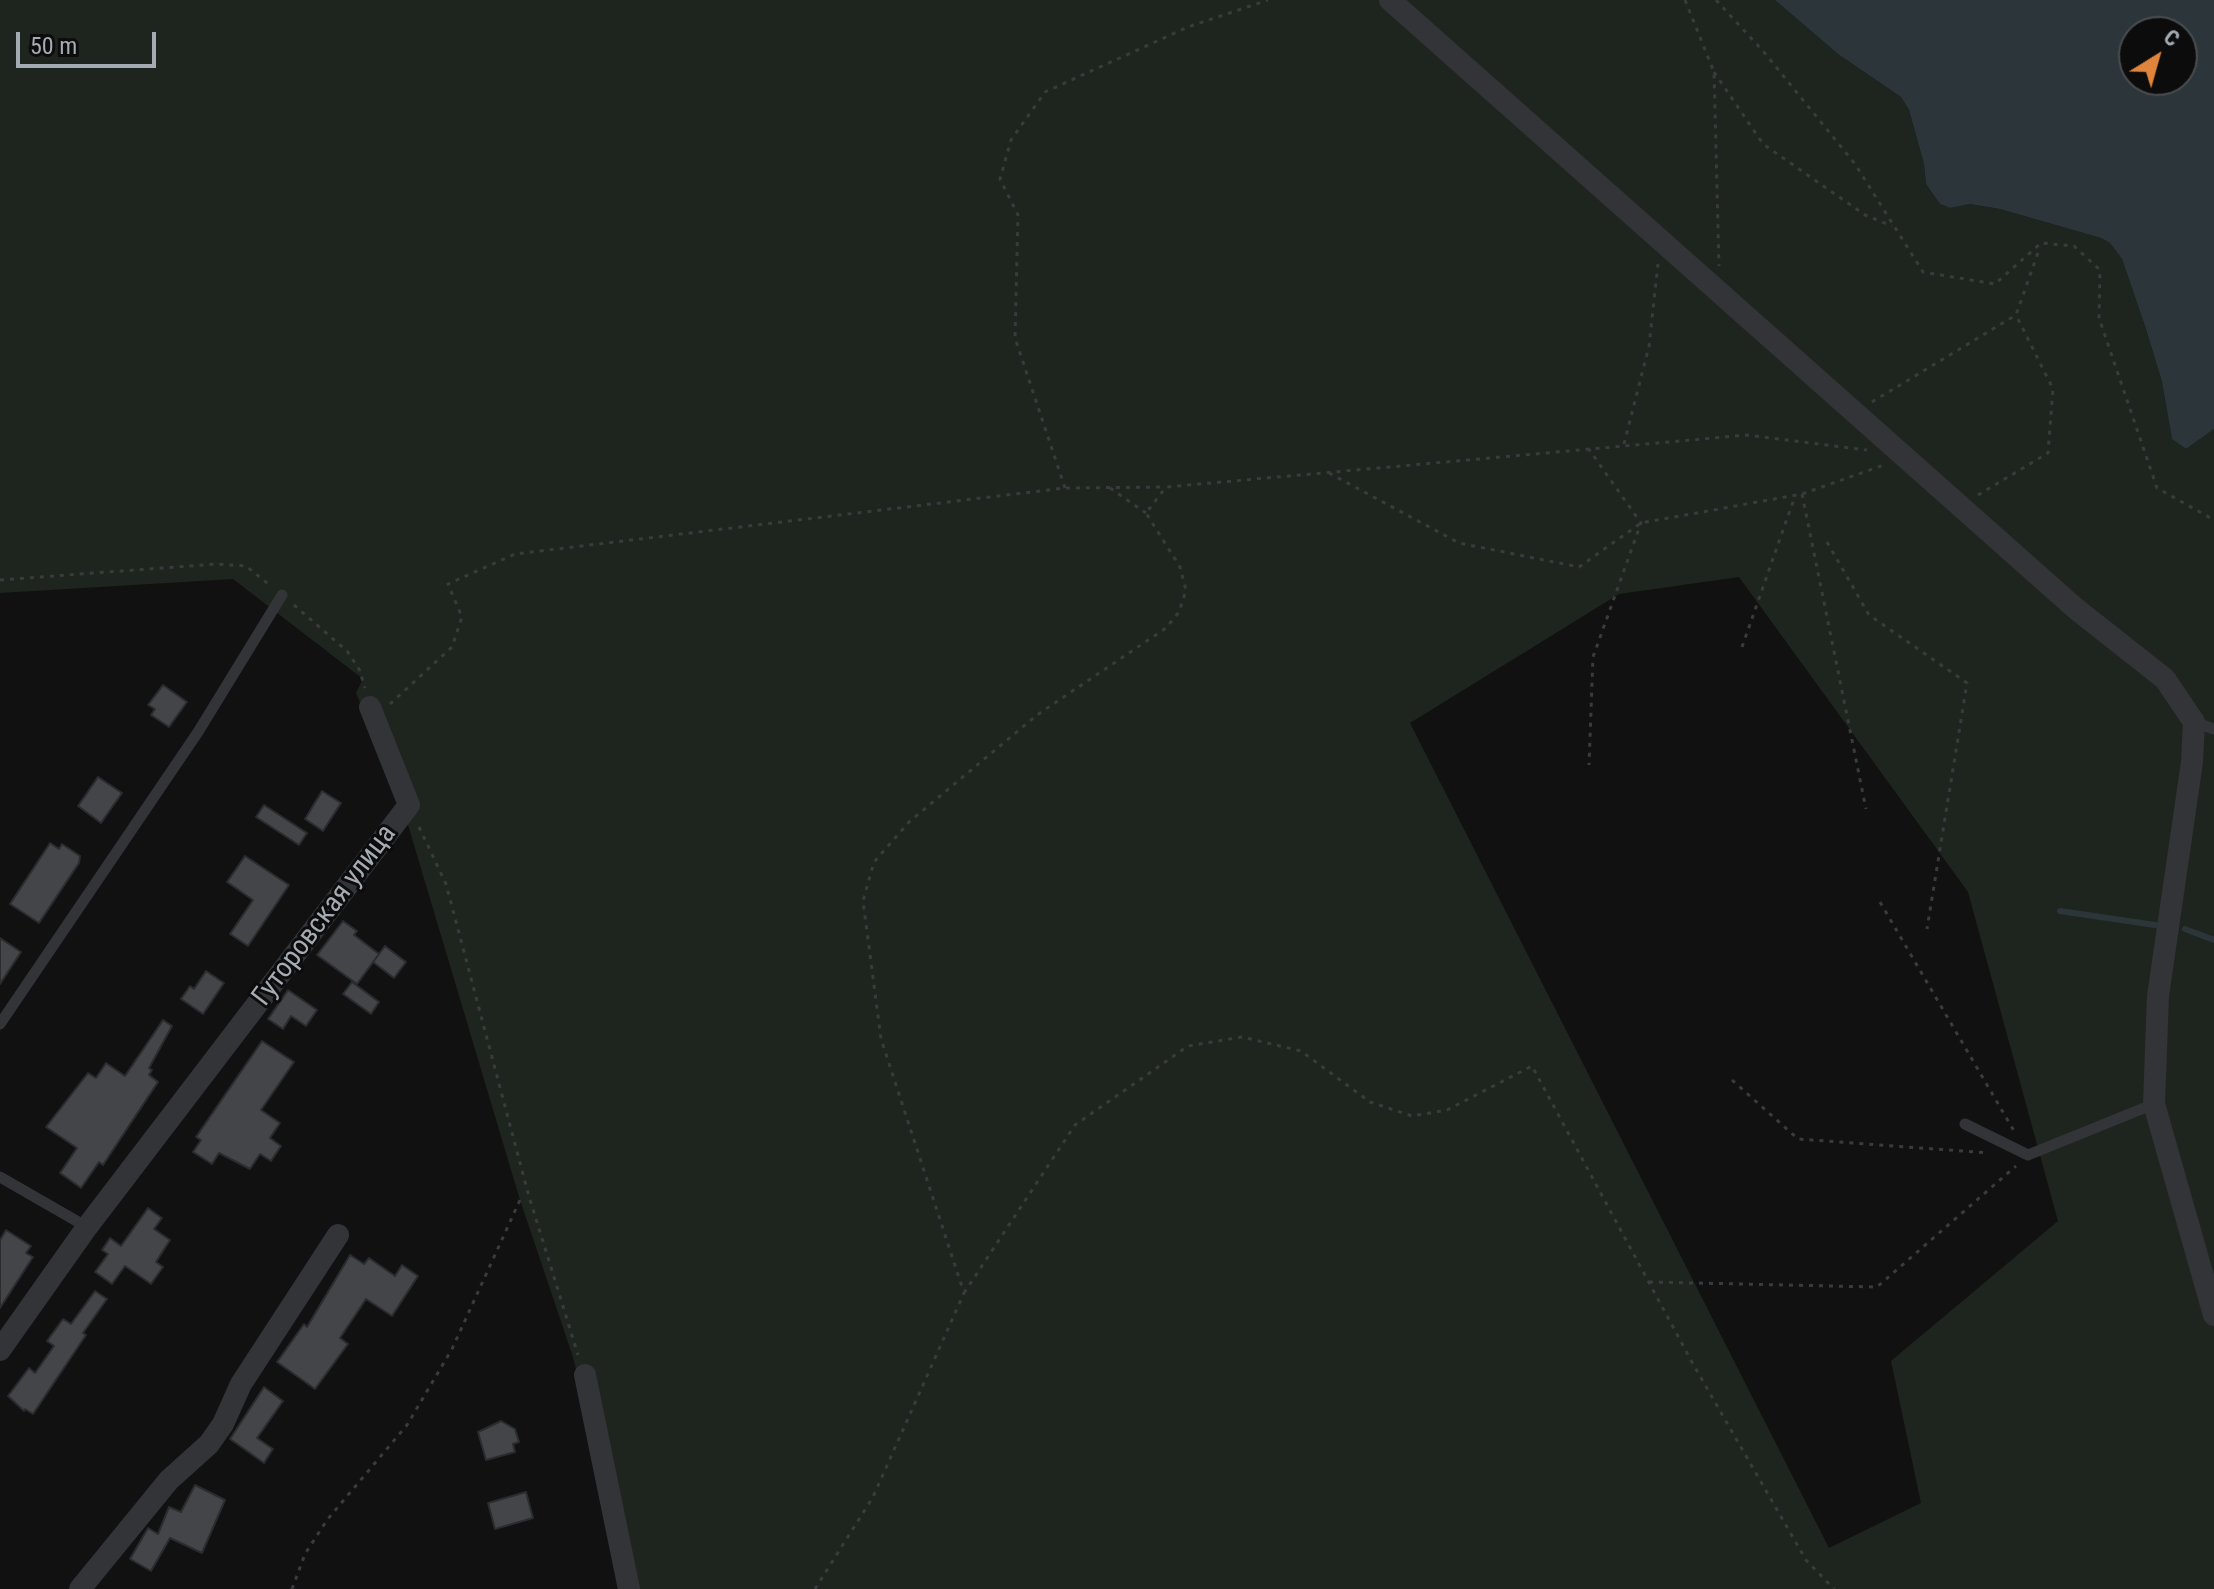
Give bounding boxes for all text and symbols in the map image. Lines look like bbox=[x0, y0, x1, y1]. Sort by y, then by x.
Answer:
scale bar bbox=[20, 16, 160, 66]
north arrow bbox=[2118, 16, 2198, 96]
text: С bbox=[2159, 24, 2184, 52]
text: 50 m bbox=[30, 32, 77, 60]
street label: Гуторовская улица bbox=[246, 819, 404, 1013]

